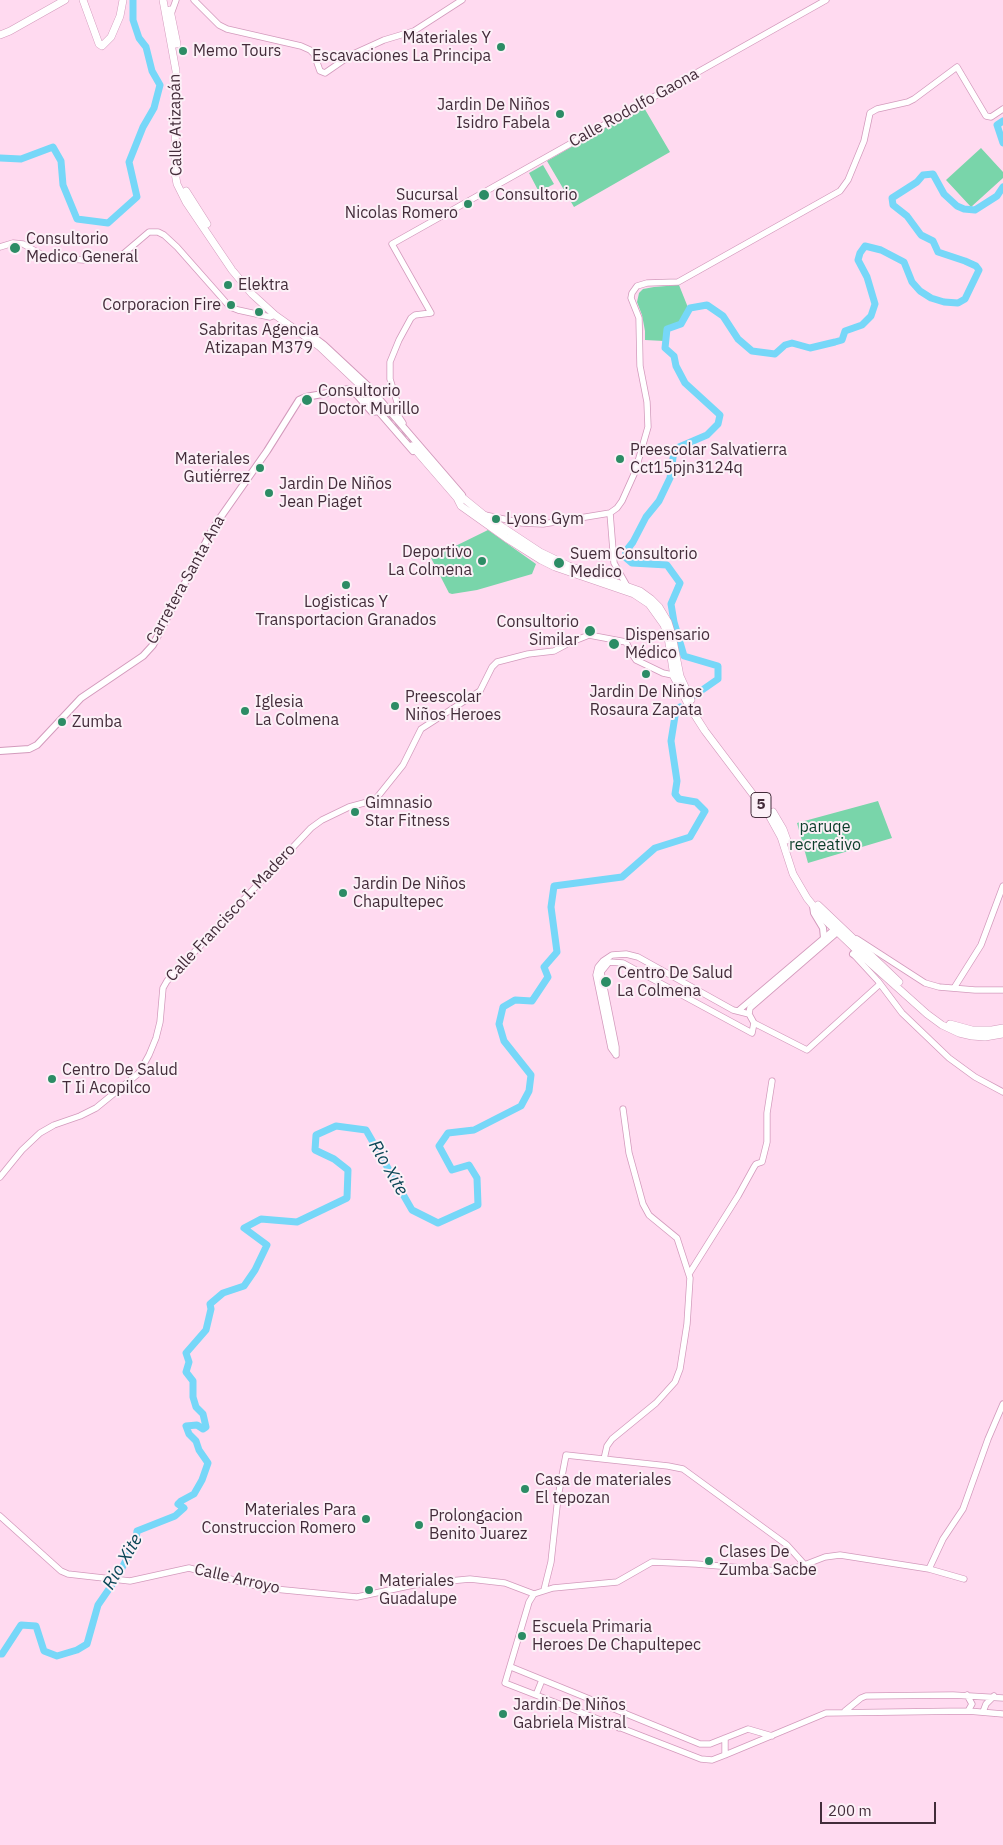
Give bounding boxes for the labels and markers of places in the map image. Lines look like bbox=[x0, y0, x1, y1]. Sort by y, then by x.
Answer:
place label: Materiales Y Escavaciones La Principa bbox=[312, 28, 491, 66]
place label: Memo Tours bbox=[193, 41, 281, 61]
marker: Materiales Y Escavaciones La Principa bbox=[495, 41, 507, 53]
marker: Memo Tours bbox=[177, 45, 189, 57]
place label: Jardin De Niños Isidro Fabela bbox=[437, 95, 550, 133]
marker: Jardin De Niños Isidro Fabela bbox=[554, 108, 566, 120]
place label: Sucursal Nicolas Romero bbox=[345, 185, 458, 223]
place label: Consultorio bbox=[495, 185, 577, 205]
marker: Consultorio bbox=[477, 188, 491, 202]
marker: Sucursal Nicolas Romero bbox=[462, 198, 474, 210]
place label: Consultorio Medico General bbox=[26, 229, 138, 267]
marker: Consultorio Medico General bbox=[8, 241, 22, 255]
place label: Elektra bbox=[238, 275, 289, 295]
marker: Elektra bbox=[222, 279, 234, 291]
place label: Corporacion Fire bbox=[102, 295, 221, 315]
marker: Corporacion Fire bbox=[225, 299, 237, 311]
marker: Sabritas Agencia Atizapan M379 bbox=[253, 306, 265, 318]
place label: Sabritas Agencia Atizapan M379 bbox=[199, 320, 319, 358]
place label: Consultorio Doctor Murillo bbox=[318, 381, 419, 419]
marker: Consultorio Doctor Murillo bbox=[300, 393, 314, 407]
place label: Preescolar Salvatierra Cct15pjn3124q bbox=[630, 440, 787, 478]
place label: Materiales Gutiérrez bbox=[175, 449, 250, 487]
marker: Preescolar Salvatierra Cct15pjn3124q bbox=[614, 453, 626, 465]
marker: Materiales Gutiérrez bbox=[254, 462, 266, 474]
place label: Jardin De Niños Jean Piaget bbox=[279, 474, 392, 512]
marker: Jardin De Niños Jean Piaget bbox=[263, 487, 275, 499]
place label: Lyons Gym bbox=[506, 509, 584, 529]
marker: Lyons Gym bbox=[490, 513, 502, 525]
place label: Deportivo La Colmena bbox=[388, 542, 472, 580]
place label: Suem Consultorio Medico bbox=[570, 544, 697, 582]
marker: Deportivo La Colmena bbox=[476, 555, 488, 567]
marker: Suem Consultorio Medico bbox=[552, 556, 566, 570]
marker: Logisticas Y Transportacion Granados bbox=[340, 579, 352, 591]
place label: Logisticas Y Transportacion Granados bbox=[255, 592, 437, 630]
place label: Consultorio Similar bbox=[497, 612, 579, 650]
marker: Consultorio Similar bbox=[583, 624, 597, 638]
place label: Dispensario Médico bbox=[625, 625, 710, 663]
marker: Dispensario Médico bbox=[607, 637, 621, 651]
marker: Jardin De Niños Rosaura Zapata bbox=[640, 668, 652, 680]
place label: Jardin De Niños Rosaura Zapata bbox=[589, 682, 703, 720]
place label: Preescolar Niños Heroes bbox=[405, 687, 501, 725]
place label: Iglesia La Colmena bbox=[255, 692, 339, 730]
marker: Preescolar Niños Heroes bbox=[389, 700, 401, 712]
marker: Iglesia La Colmena bbox=[239, 705, 251, 717]
place label: Zumba bbox=[72, 712, 122, 732]
marker: Zumba bbox=[56, 716, 68, 728]
place label: Gimnasio Star Fitness bbox=[365, 793, 450, 831]
marker: Gimnasio Star Fitness bbox=[349, 806, 361, 818]
place label: Jardin De Niños Chapultepec bbox=[353, 874, 466, 912]
marker: Jardin De Niños Chapultepec bbox=[337, 887, 349, 899]
place label: Centro De Salud La Colmena bbox=[617, 963, 733, 1001]
marker: Centro De Salud La Colmena bbox=[599, 975, 613, 989]
place label: Centro De Salud T Ii Acopilco bbox=[62, 1060, 178, 1098]
marker: Centro De Salud T Ii Acopilco bbox=[46, 1073, 58, 1085]
place label: Casa de materiales El tepozan bbox=[535, 1470, 672, 1508]
marker: Casa de materiales El tepozan bbox=[519, 1483, 531, 1495]
place label: Materiales Para Construccion Romero bbox=[201, 1500, 356, 1538]
place label: Prolongacion Benito Juarez bbox=[429, 1506, 527, 1544]
marker: Materiales Para Construccion Romero bbox=[360, 1513, 372, 1525]
marker: Prolongacion Benito Juarez bbox=[413, 1519, 425, 1531]
place label: Clases De Zumba Sacbe bbox=[719, 1542, 817, 1580]
marker: Clases De Zumba Sacbe bbox=[703, 1555, 715, 1567]
place label: Materiales Guadalupe bbox=[379, 1571, 457, 1609]
marker: Materiales Guadalupe bbox=[363, 1584, 375, 1596]
place label: Escuela Primaria Heroes De Chapultepec bbox=[532, 1617, 701, 1655]
marker: Escuela Primaria Heroes De Chapultepec bbox=[516, 1630, 528, 1642]
place label: Jardin De Niños Gabriela Mistral bbox=[513, 1695, 626, 1733]
marker: Jardin De Niños Gabriela Mistral bbox=[497, 1708, 509, 1720]

